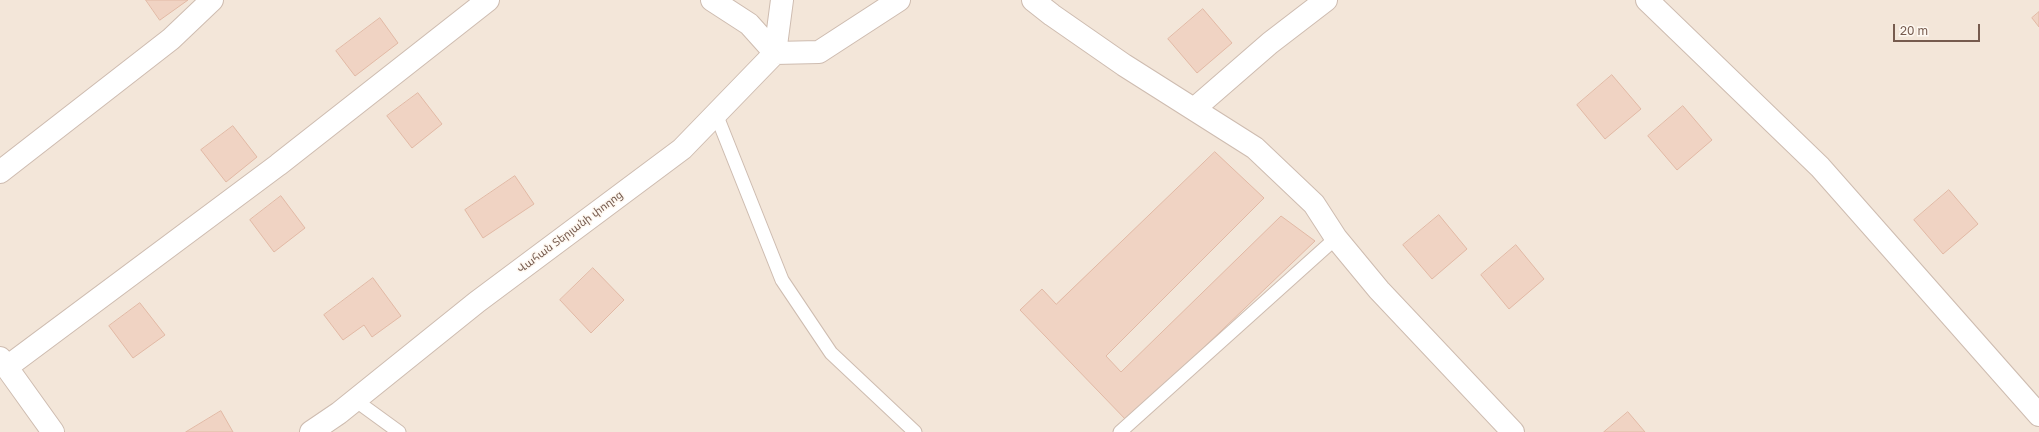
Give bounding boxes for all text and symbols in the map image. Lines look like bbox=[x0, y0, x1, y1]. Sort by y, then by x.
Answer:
scale bar bbox=[1895, 16, 1982, 42]
text: 20 m bbox=[1900, 23, 1928, 38]
street label: Վահան Տերյանի փողոց bbox=[514, 188, 626, 276]

